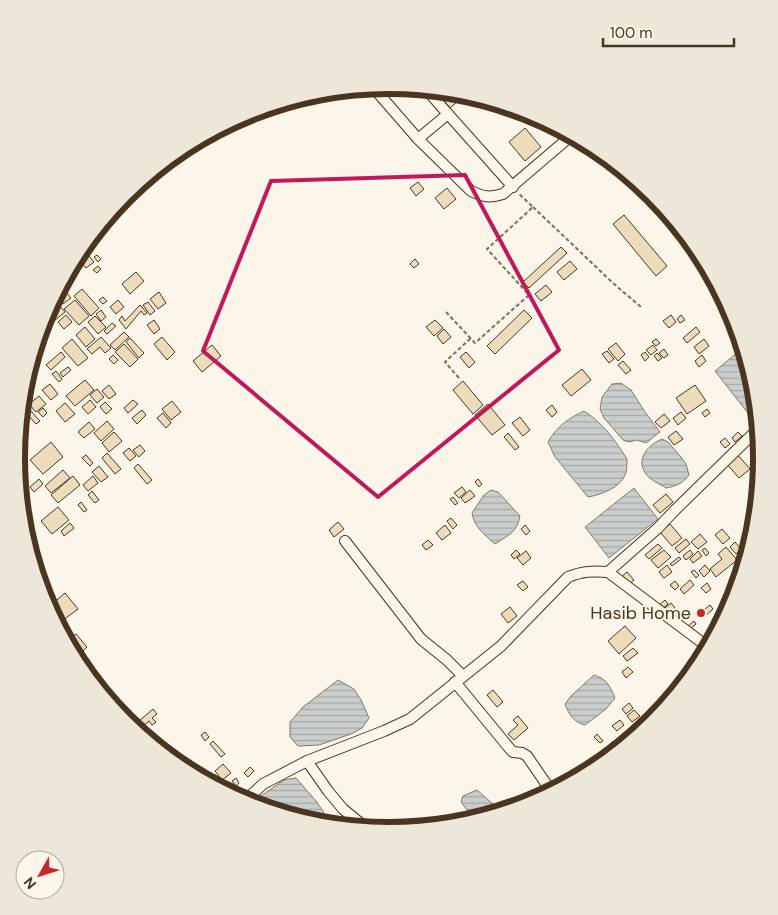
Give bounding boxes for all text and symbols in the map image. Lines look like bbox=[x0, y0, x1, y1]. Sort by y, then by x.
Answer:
scale bar bbox=[603, 15, 734, 47]
text: 100 m bbox=[610, 23, 653, 43]
place label: Hasib Home bbox=[590, 601, 691, 625]
marker: Hasib Home bbox=[695, 607, 707, 619]
north arrow bbox=[15, 850, 65, 900]
text: N bbox=[20, 874, 40, 893]

